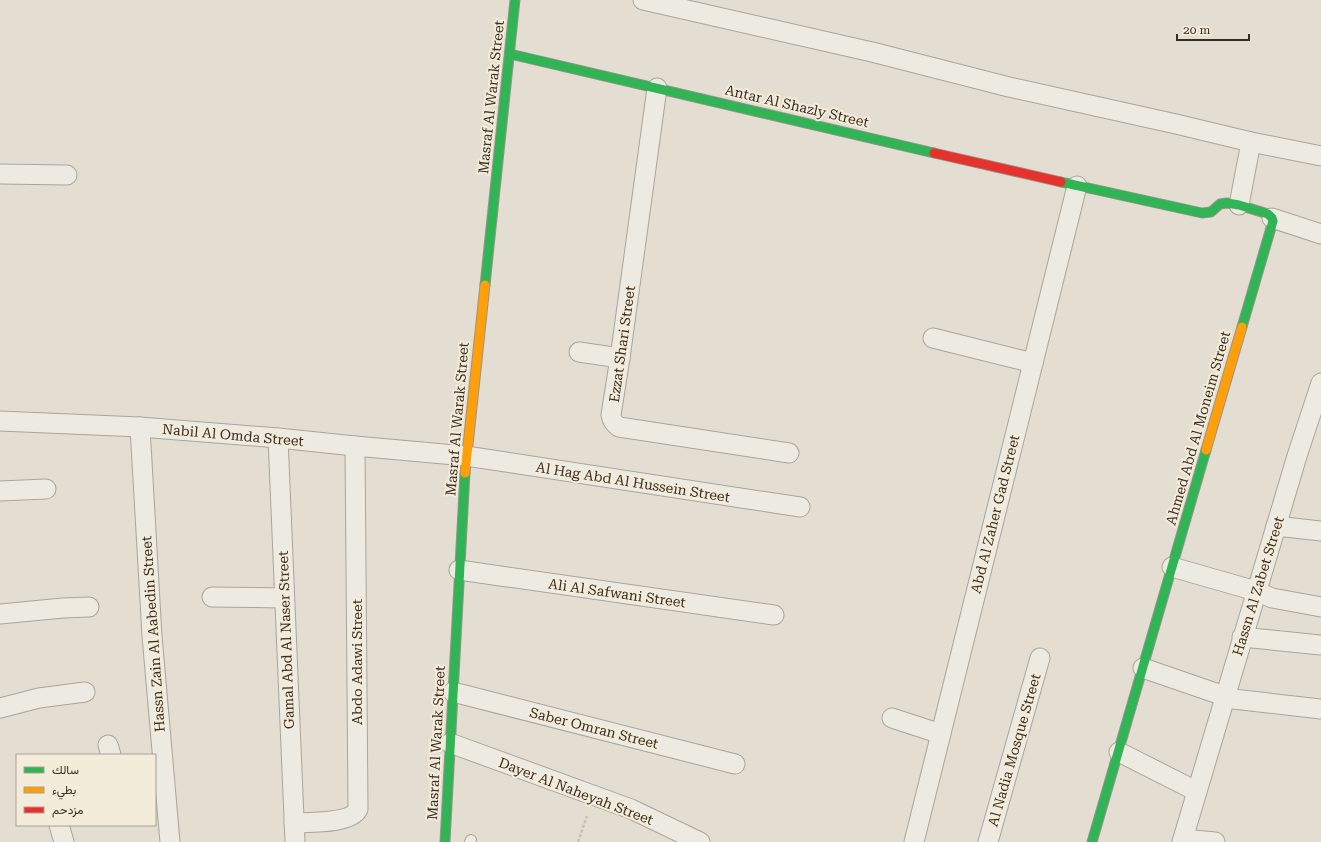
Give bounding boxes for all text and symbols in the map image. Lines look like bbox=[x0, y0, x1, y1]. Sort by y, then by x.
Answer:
scale bar bbox=[1177, 16, 1249, 42]
street label: Masraf Al Warak Street bbox=[475, 19, 507, 175]
text: 20 m bbox=[1183, 23, 1210, 37]
street label: Antar Al Shazly Street bbox=[724, 82, 870, 130]
street label: Ezzat Shari Street bbox=[606, 285, 638, 403]
street label: Ahmed Abd Al Moneim Street bbox=[1163, 329, 1233, 527]
street label: Masraf Al Warak Street bbox=[442, 341, 472, 497]
street label: Nabil Al Omda Street bbox=[162, 421, 304, 449]
street label: Abd Al Zaher Gad Street bbox=[968, 433, 1022, 595]
street label: Al Hag Abd Al Hussein Street bbox=[535, 459, 731, 505]
street label: Hassn Al Zabet Street bbox=[1229, 514, 1287, 658]
street label: Hassn Zain Al Aabedin Street bbox=[138, 535, 168, 733]
street label: Gamal Abd Al Naser Street bbox=[275, 550, 297, 730]
street label: Ali Al Safwani Street bbox=[547, 575, 687, 611]
street label: Abdo Adawi Street bbox=[349, 599, 365, 725]
street label: Masraf Al Warak Street bbox=[424, 665, 448, 821]
street label: Al Nadia Mosque Street bbox=[984, 672, 1044, 828]
street label: Saber Omran Street bbox=[528, 704, 660, 752]
legend bbox=[16, 754, 156, 826]
street label: Dayer Al Naheyah Street bbox=[496, 754, 656, 828]
text: سالك bbox=[52, 763, 79, 777]
text: بطيء bbox=[52, 783, 76, 800]
text: مزدحم bbox=[52, 803, 83, 818]

